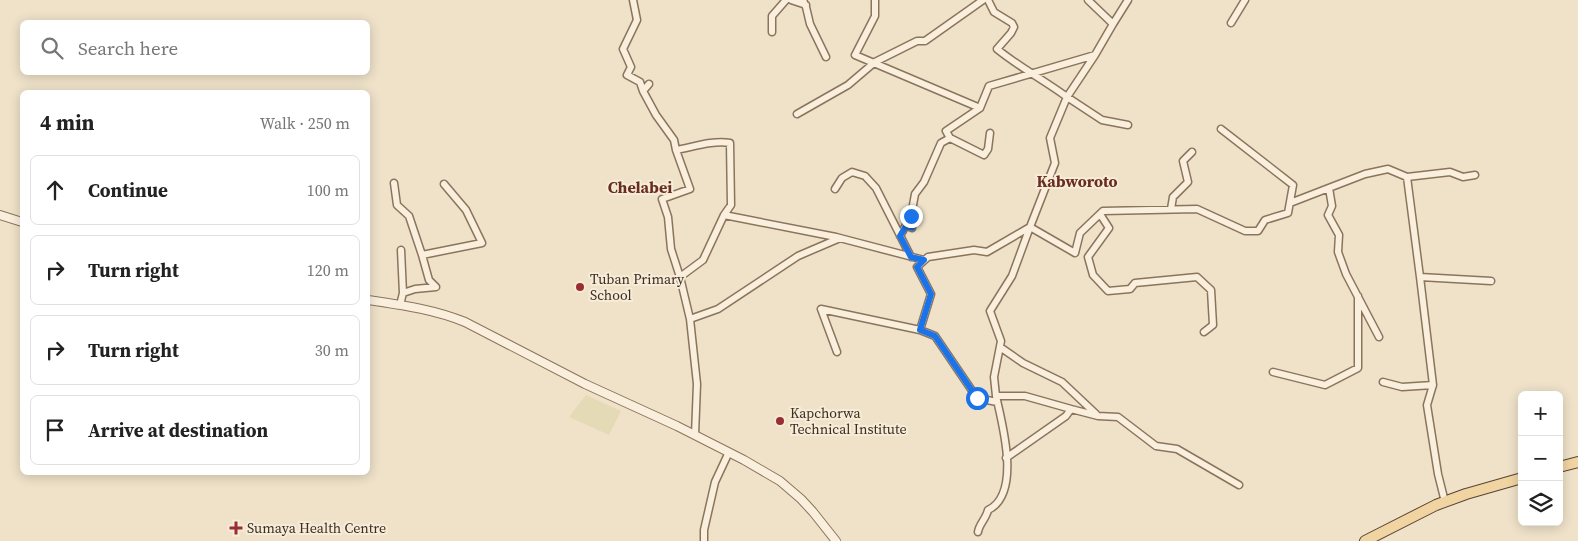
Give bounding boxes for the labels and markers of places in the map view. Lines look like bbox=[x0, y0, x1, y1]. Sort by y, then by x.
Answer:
place label: Tuban Primary School bbox=[590, 269, 685, 305]
marker: Tuban Primary School bbox=[574, 281, 586, 293]
place label: Kapchorwa Technical Institute bbox=[790, 403, 907, 439]
marker: Kapchorwa Technical Institute bbox=[774, 415, 786, 427]
place label: Sumaya Health Centre bbox=[247, 518, 386, 538]
marker: Sumaya Health Centre bbox=[229, 521, 243, 535]

